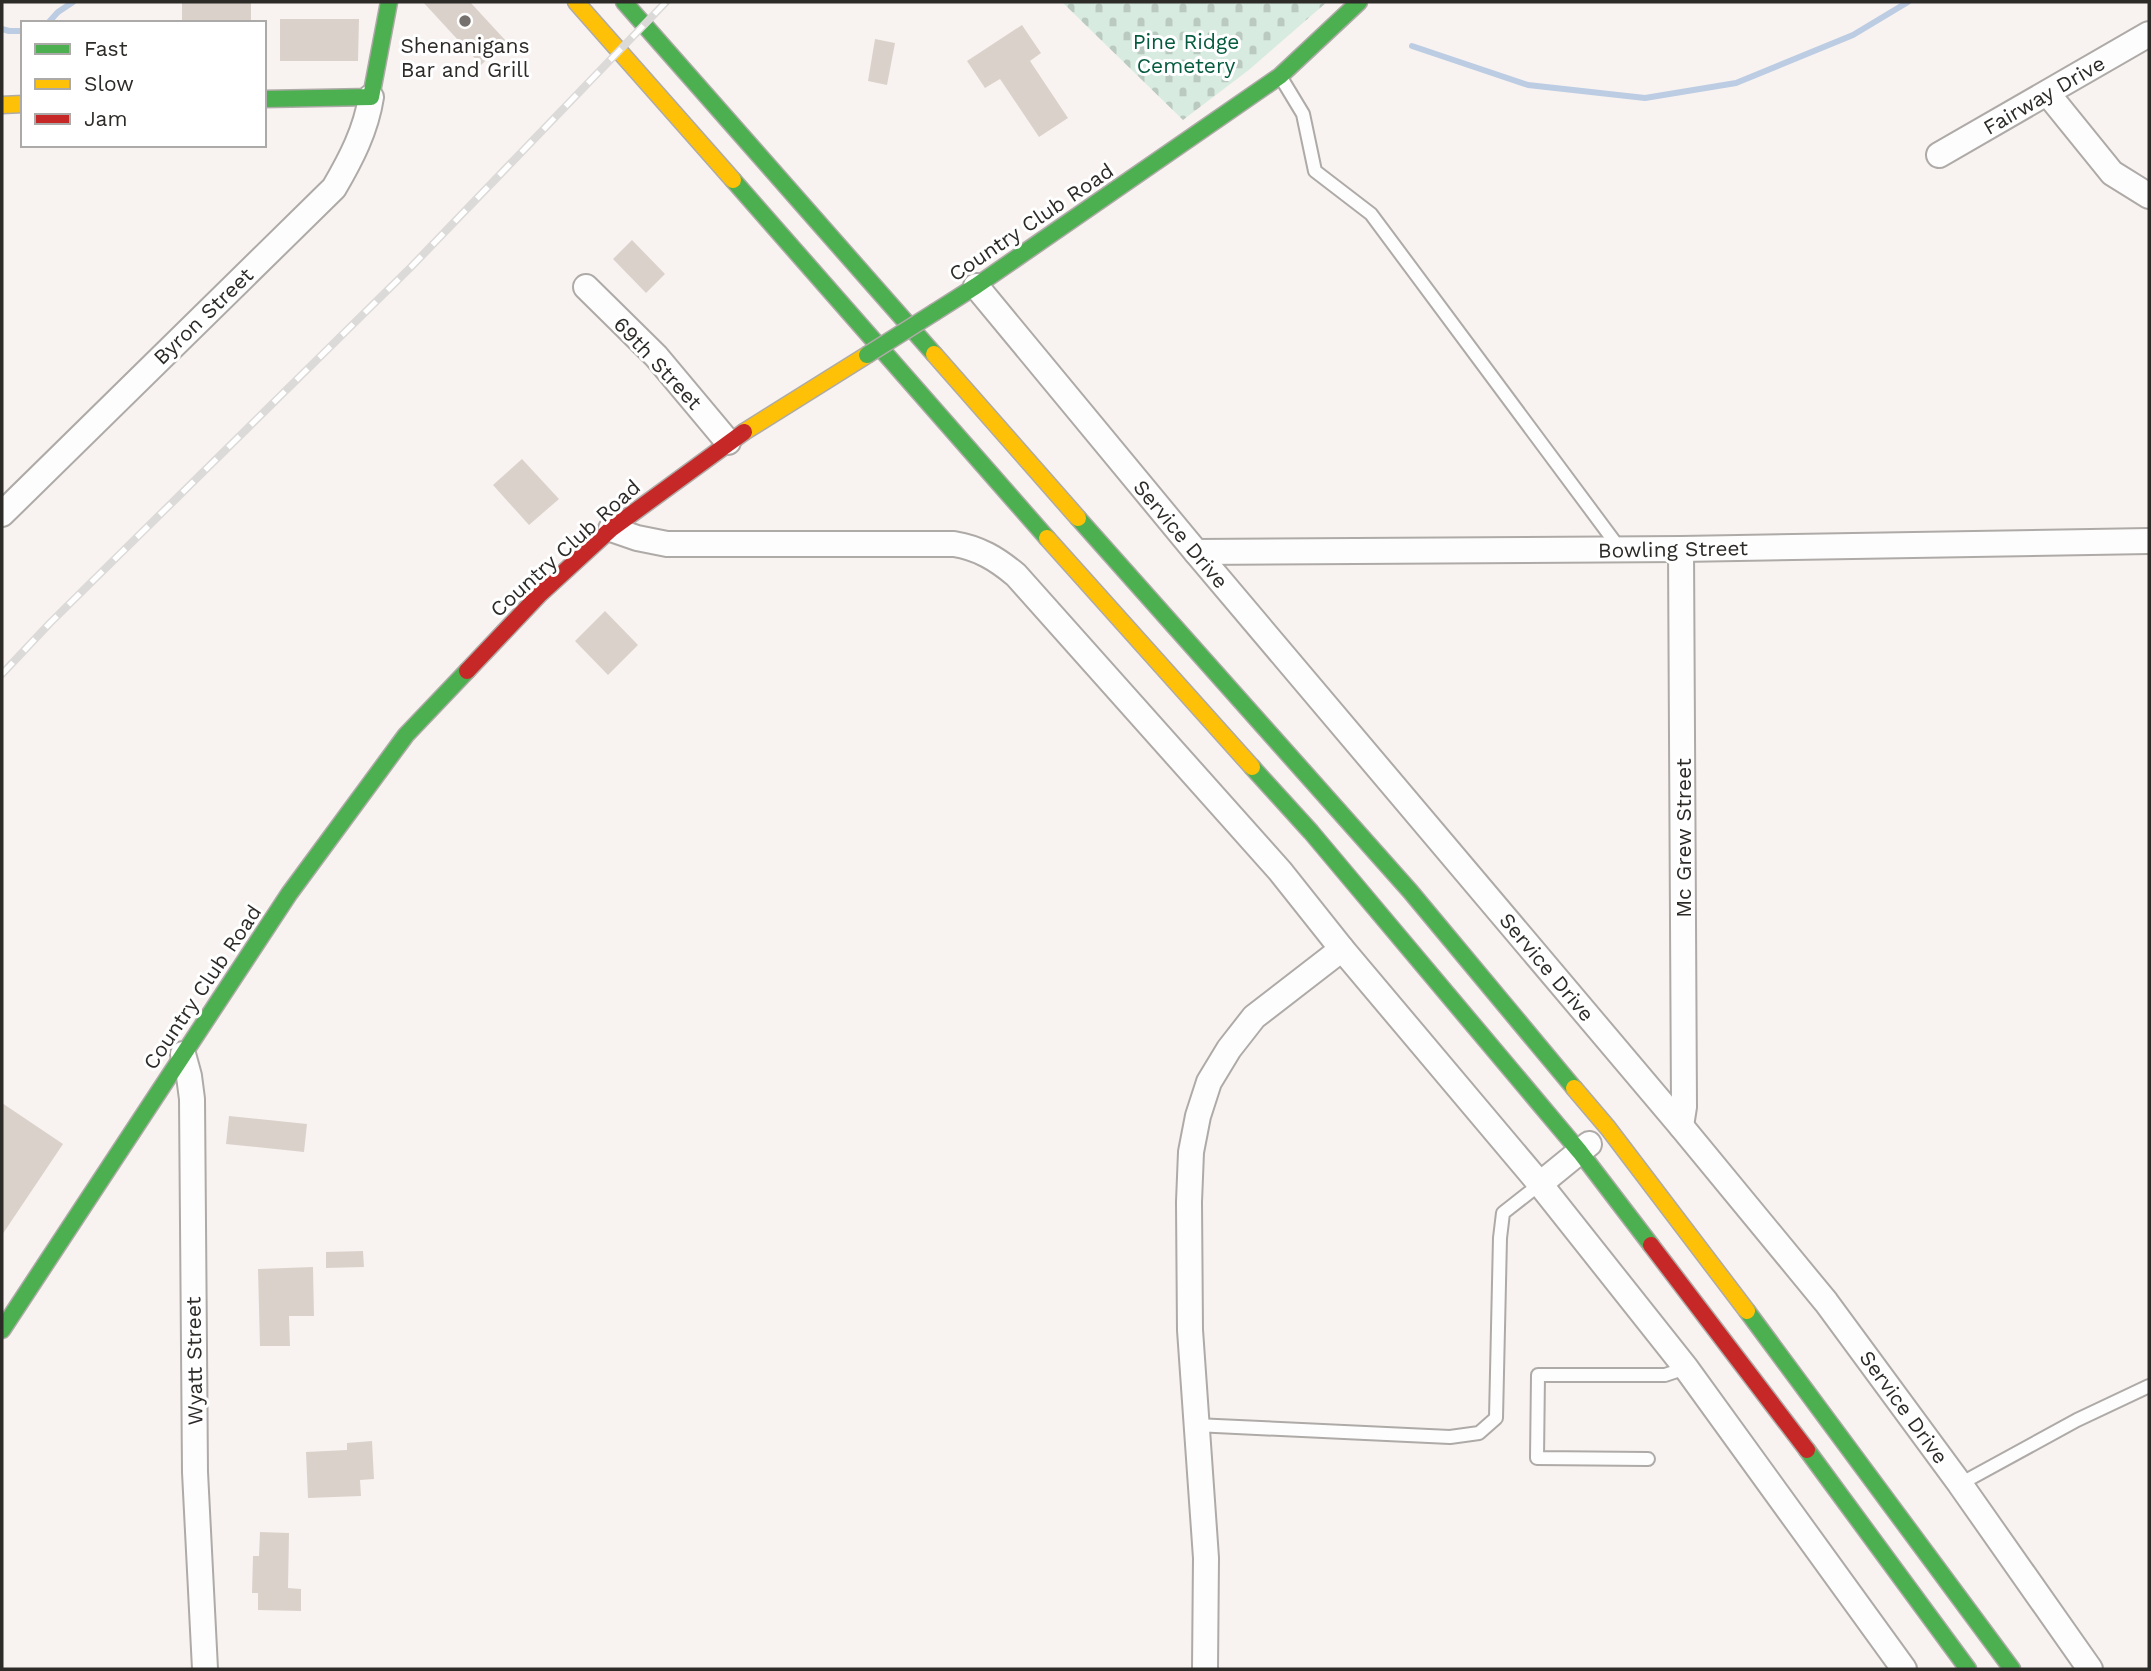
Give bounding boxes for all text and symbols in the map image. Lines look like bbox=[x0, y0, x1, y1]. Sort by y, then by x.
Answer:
marker: Shenanigans Bar and Grill bbox=[457, 13, 473, 29]
legend bbox=[21, 21, 266, 147]
park label: Pine Ridge Cemetery bbox=[1133, 29, 1239, 78]
place label: Shenanigans Bar and Grill bbox=[400, 33, 530, 82]
text: Fast bbox=[84, 36, 128, 61]
street label: Fairway Drive bbox=[1979, 50, 2109, 140]
text: Slow bbox=[84, 71, 134, 96]
text: Jam bbox=[84, 106, 127, 131]
street label: Country Club Road bbox=[944, 158, 1118, 286]
street label: Byron Street bbox=[148, 262, 258, 370]
street label: 69th Street bbox=[609, 311, 707, 415]
street label: Country Club Road bbox=[485, 474, 645, 622]
street label: Service Drive bbox=[1128, 475, 1234, 593]
street label: Bowling Street bbox=[1598, 535, 1748, 563]
street label: Mc Grew Street bbox=[1671, 758, 1696, 918]
street label: Country Club Road bbox=[138, 900, 266, 1074]
street label: Service Drive bbox=[1494, 908, 1600, 1026]
street label: Wyatt Street bbox=[180, 1296, 208, 1426]
street label: Service Drive bbox=[1855, 1345, 1953, 1469]

